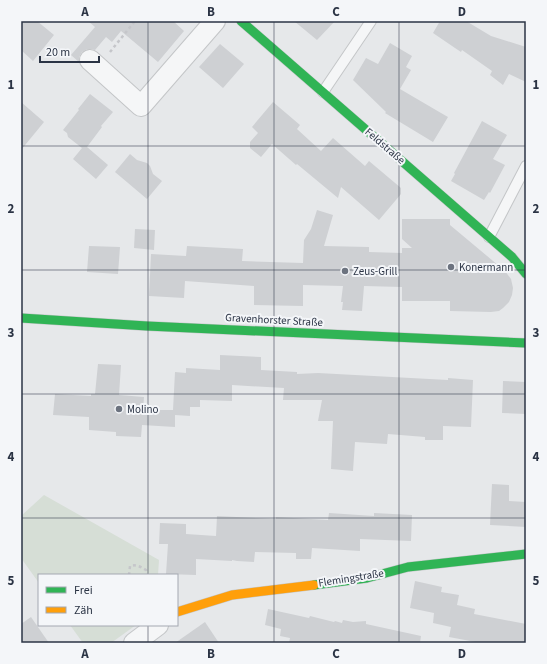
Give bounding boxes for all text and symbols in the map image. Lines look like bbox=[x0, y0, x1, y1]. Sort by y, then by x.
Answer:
text: A bbox=[80, 3, 89, 21]
text: B bbox=[207, 3, 215, 21]
text: C bbox=[332, 3, 340, 21]
text: D bbox=[458, 3, 466, 21]
scale bar bbox=[40, 38, 99, 64]
text: 20 m bbox=[46, 44, 70, 61]
text: 1 bbox=[8, 76, 15, 94]
text: 1 bbox=[533, 76, 540, 94]
street label: Feldstraße bbox=[362, 124, 409, 168]
text: 2 bbox=[8, 200, 15, 218]
text: 2 bbox=[533, 200, 540, 218]
place label: Konermann bbox=[459, 260, 513, 275]
marker: Konermann bbox=[446, 262, 456, 272]
place label: Zeus-Grill bbox=[353, 264, 397, 279]
marker: Zeus-Grill bbox=[340, 266, 350, 276]
street label: Gravenhorster Straße bbox=[225, 310, 324, 330]
text: 3 bbox=[8, 324, 15, 342]
text: 3 bbox=[533, 324, 540, 342]
place label: Molino bbox=[127, 402, 158, 417]
marker: Molino bbox=[114, 404, 124, 414]
text: 4 bbox=[8, 448, 15, 466]
text: 4 bbox=[533, 448, 540, 466]
street label: Flemingstraße bbox=[317, 565, 385, 591]
text: 5 bbox=[8, 572, 15, 590]
text: 5 bbox=[533, 572, 540, 590]
legend bbox=[38, 574, 178, 626]
text: Frei bbox=[74, 582, 93, 599]
text: Zäh bbox=[74, 602, 93, 619]
text: A bbox=[80, 645, 89, 663]
text: B bbox=[207, 645, 215, 663]
text: C bbox=[332, 645, 340, 663]
text: D bbox=[458, 645, 466, 663]

